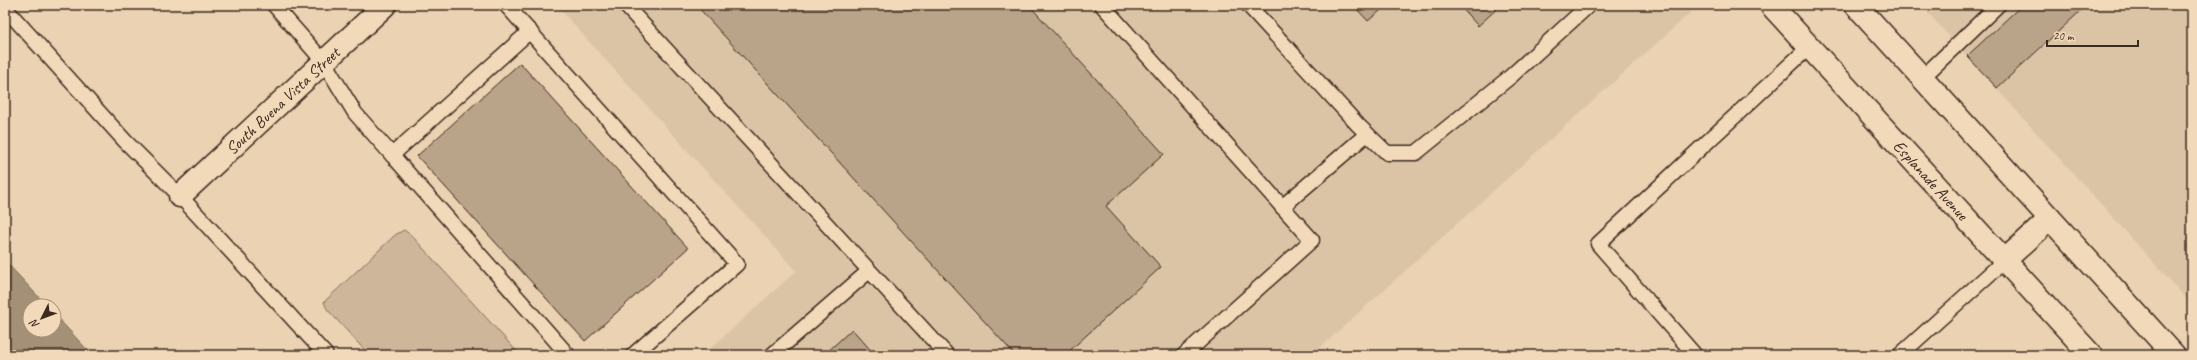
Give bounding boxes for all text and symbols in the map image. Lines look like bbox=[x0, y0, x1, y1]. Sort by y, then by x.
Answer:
scale bar bbox=[2047, 22, 2138, 48]
text: 20 m bbox=[2053, 28, 2075, 44]
street label: South Buena Vista Street bbox=[221, 41, 346, 159]
street label: Esplanade Avenue bbox=[1889, 136, 1974, 226]
north arrow bbox=[22, 298, 62, 338]
text: N bbox=[26, 316, 42, 332]

